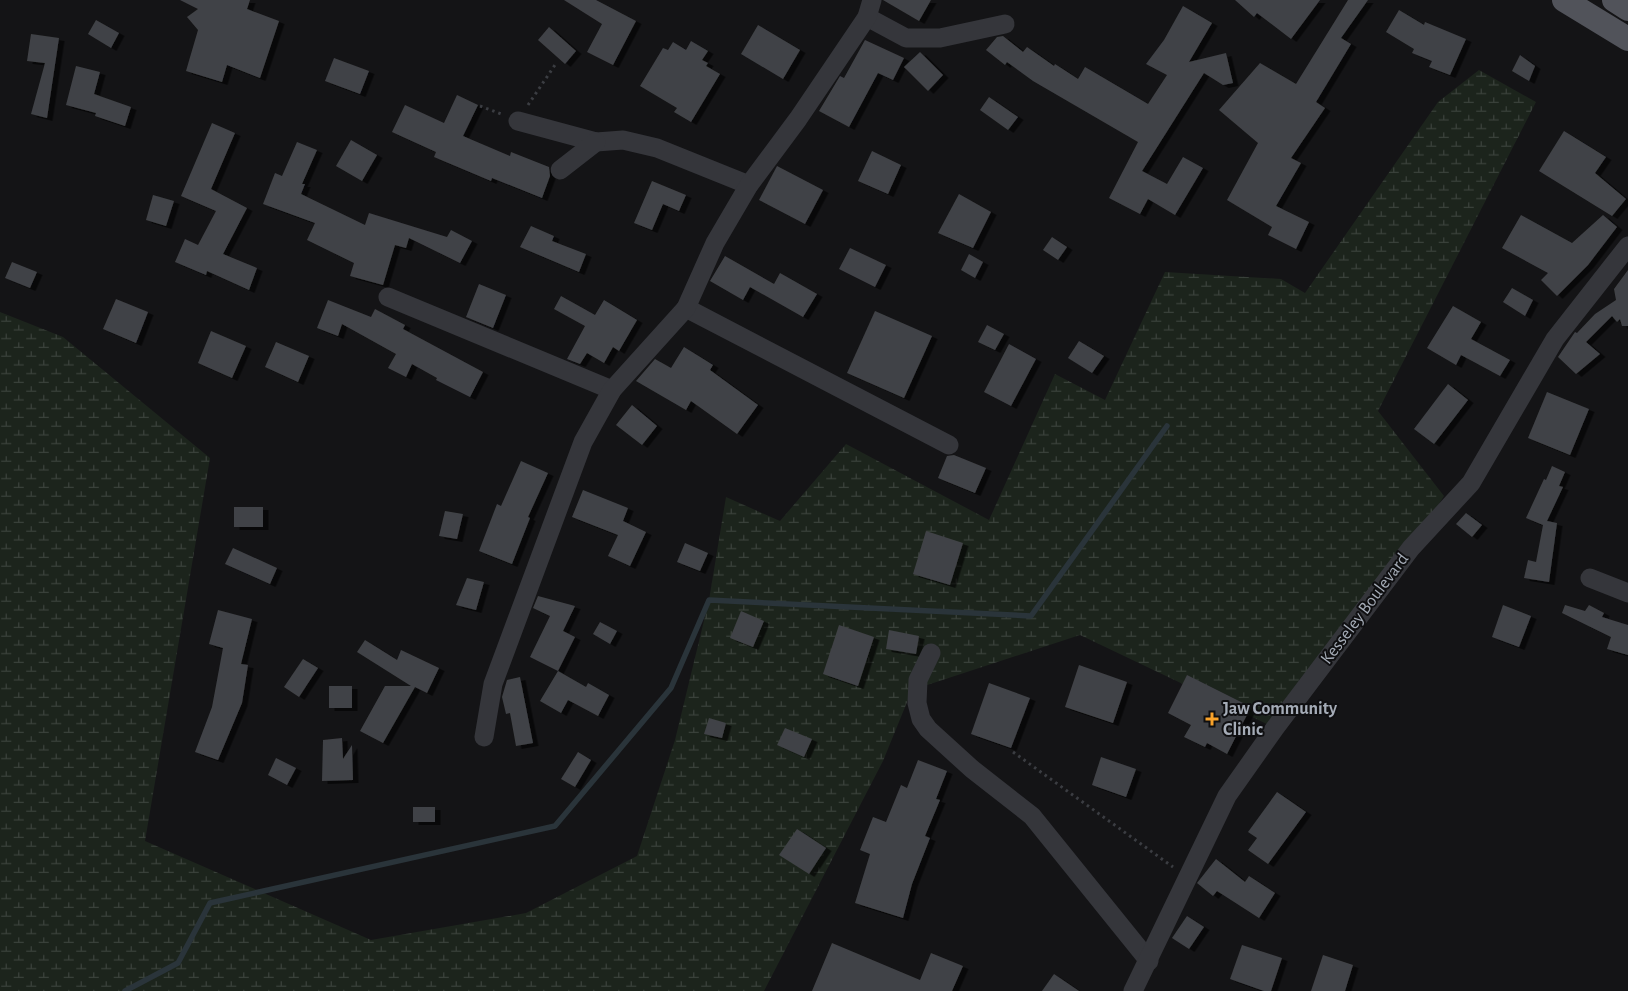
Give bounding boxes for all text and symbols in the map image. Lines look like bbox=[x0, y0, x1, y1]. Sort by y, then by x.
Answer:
street label: Kesseley Boulevard bbox=[1318, 550, 1412, 668]
place label: Jaw Community Clinic bbox=[1223, 700, 1338, 739]
marker: Jaw Community Clinic bbox=[1205, 712, 1219, 726]

